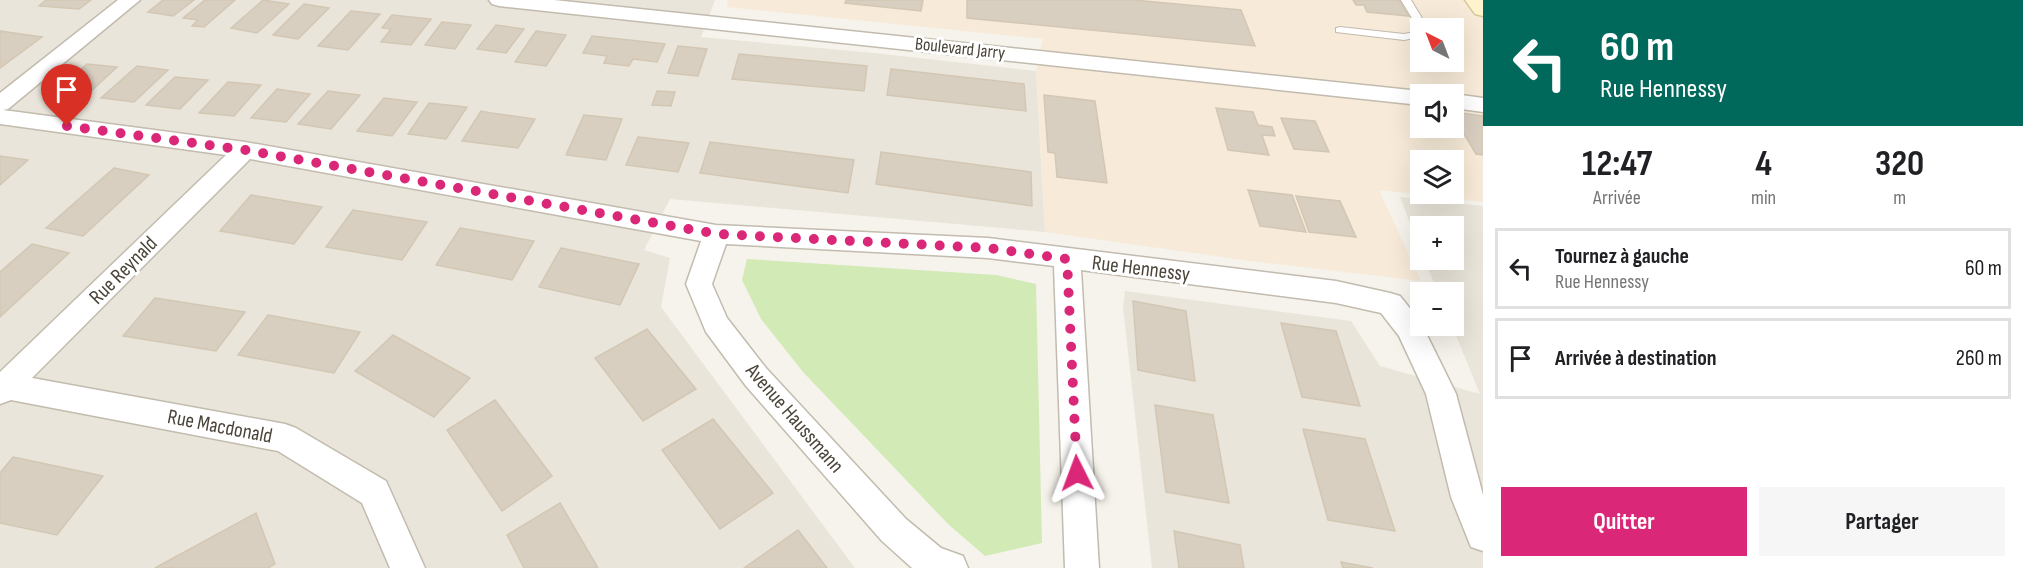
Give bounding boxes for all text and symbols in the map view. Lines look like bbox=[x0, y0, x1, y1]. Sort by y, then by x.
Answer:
north arrow bbox=[1410, 18, 1464, 72]
map controls bbox=[1410, 18, 1464, 336]
text: 60 m bbox=[1600, 22, 1674, 73]
icon: left bbox=[1501, 24, 1579, 102]
street label: Boulevard Jarry bbox=[914, 33, 1006, 64]
pin bbox=[41, 64, 92, 126]
icon: arrive bbox=[50, 73, 83, 106]
text: Rue Hennessy bbox=[1600, 73, 1727, 105]
button: sound bbox=[1410, 84, 1464, 138]
text: 12:47 bbox=[1582, 143, 1652, 186]
text: 4 bbox=[1755, 143, 1772, 186]
text: 320 bbox=[1875, 143, 1924, 186]
button: layers bbox=[1410, 150, 1464, 204]
text: Arrivée bbox=[1593, 186, 1641, 210]
text: min bbox=[1751, 186, 1776, 210]
text: m bbox=[1893, 186, 1906, 210]
button: + bbox=[1410, 216, 1464, 270]
street label: Rue Reynald bbox=[84, 231, 163, 310]
text: Tournez à gauche bbox=[1555, 243, 1689, 270]
street label: Rue Hennessy bbox=[1090, 250, 1191, 287]
icon: left bbox=[1504, 252, 1537, 285]
text: 60 m bbox=[1965, 255, 2002, 282]
text: Rue Hennessy bbox=[1555, 270, 1649, 294]
button: − bbox=[1410, 282, 1464, 336]
icon: arrive bbox=[1504, 342, 1537, 375]
text: Arrivée à destination bbox=[1555, 345, 1717, 372]
text: 260 m bbox=[1956, 345, 2002, 372]
street label: Avenue Haussmann bbox=[740, 358, 849, 478]
street label: Rue Macdonald bbox=[165, 404, 274, 449]
position arrow bbox=[1045, 441, 1109, 505]
button: Quitter bbox=[1501, 487, 1747, 556]
button: Partager bbox=[1759, 487, 2005, 556]

